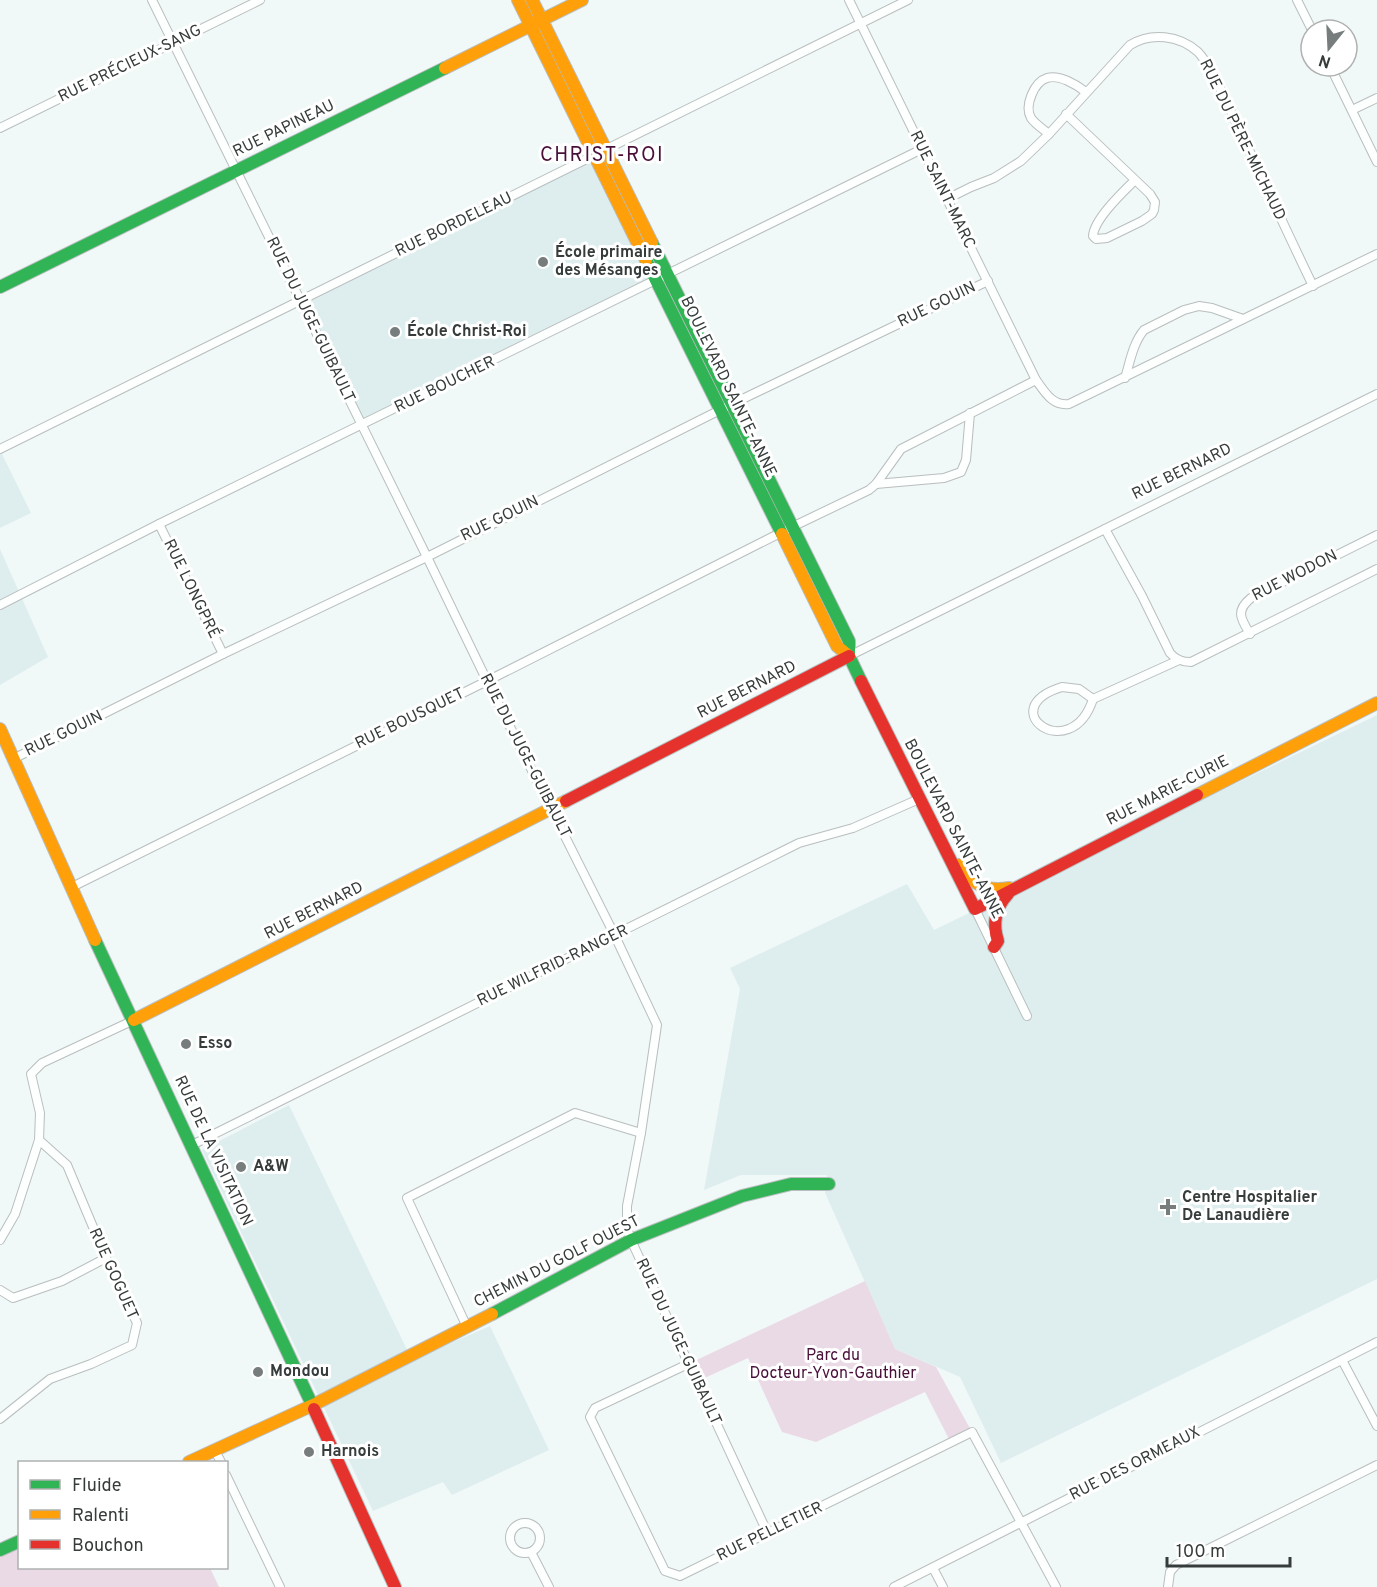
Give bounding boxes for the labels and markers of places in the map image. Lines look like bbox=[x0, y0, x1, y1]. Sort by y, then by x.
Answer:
place label: École primaire des Mésanges bbox=[555, 241, 663, 281]
marker: École primaire des Mésanges bbox=[536, 255, 550, 269]
place label: École Christ-Roi bbox=[407, 320, 526, 342]
marker: École Christ-Roi bbox=[388, 325, 402, 339]
place label: Esso bbox=[198, 1034, 232, 1054]
marker: Esso bbox=[179, 1037, 193, 1051]
place label: A&W bbox=[253, 1157, 289, 1177]
marker: A&W bbox=[234, 1160, 248, 1174]
place label: Centre Hospitalier De Lanaudière bbox=[1182, 1188, 1318, 1226]
marker: Centre Hospitalier De Lanaudière bbox=[1159, 1198, 1177, 1216]
place label: Mondou bbox=[270, 1362, 329, 1382]
marker: Mondou bbox=[251, 1365, 265, 1379]
place label: Harnois bbox=[321, 1442, 379, 1462]
marker: Harnois bbox=[302, 1445, 316, 1459]

